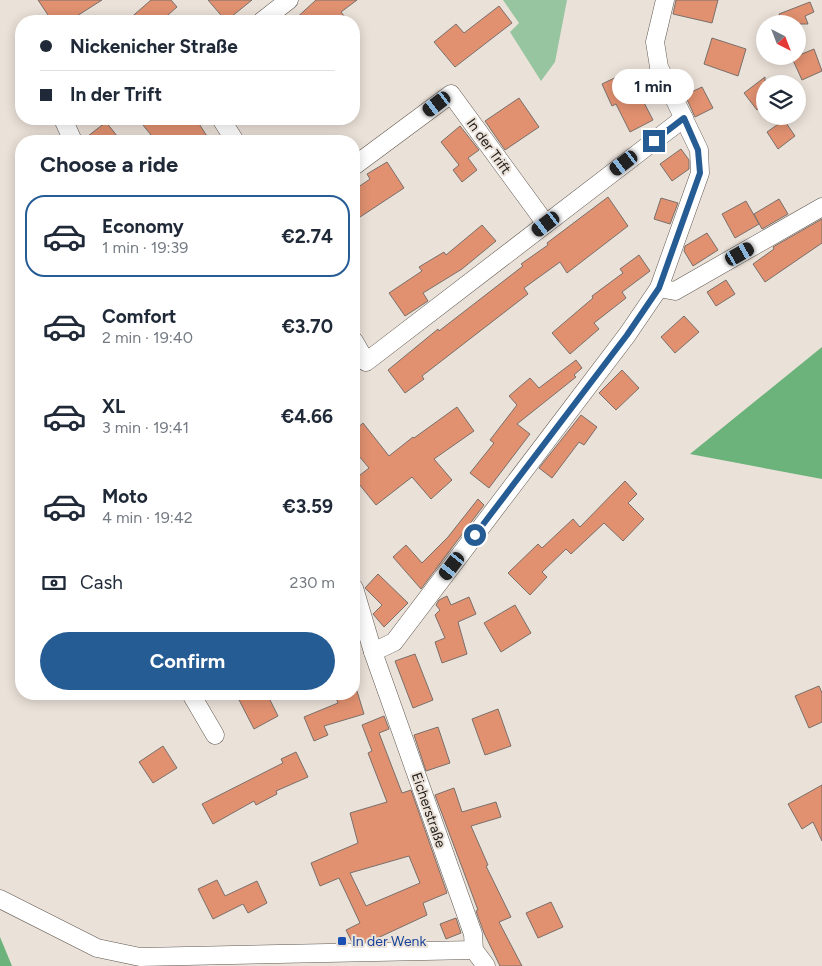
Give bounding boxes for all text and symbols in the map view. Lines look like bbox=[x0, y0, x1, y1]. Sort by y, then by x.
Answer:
north arrow bbox=[756, 15, 806, 65]
map controls bbox=[756, 15, 806, 125]
text: Nickenicher Straße bbox=[70, 35, 238, 58]
callout: 1 min bbox=[613, 68, 695, 104]
button: layers bbox=[756, 75, 806, 125]
text: 1 min bbox=[634, 77, 672, 96]
text: In der Trift bbox=[70, 83, 162, 106]
car bbox=[420, 89, 453, 119]
street label: In der Trift bbox=[463, 115, 514, 177]
route end bbox=[643, 130, 665, 152]
car bbox=[607, 148, 640, 178]
text: Choose a ride bbox=[40, 151, 178, 178]
car bbox=[529, 209, 562, 239]
icon: car bbox=[42, 214, 87, 259]
text: Economy bbox=[102, 215, 184, 238]
text: €2.74 bbox=[281, 225, 333, 248]
text: 1 min · 19:39 bbox=[102, 238, 188, 257]
car bbox=[723, 240, 756, 268]
icon: car bbox=[42, 304, 87, 349]
text: Comfort bbox=[102, 305, 177, 328]
text: €3.70 bbox=[282, 315, 333, 338]
text: 2 min · 19:40 bbox=[102, 328, 193, 347]
icon: car bbox=[42, 394, 87, 439]
text: XL bbox=[102, 395, 125, 418]
text: €4.66 bbox=[281, 405, 333, 428]
text: 3 min · 19:41 bbox=[102, 418, 189, 437]
icon: car bbox=[42, 484, 87, 529]
text: Moto bbox=[102, 485, 148, 508]
text: €3.59 bbox=[282, 495, 333, 518]
text: 4 min · 19:42 bbox=[102, 508, 193, 527]
route start bbox=[464, 524, 486, 546]
car bbox=[436, 550, 467, 582]
icon: cash bbox=[40, 569, 68, 597]
text: Cash bbox=[80, 571, 123, 594]
text: 230 m bbox=[290, 573, 335, 592]
button: Confirm bbox=[40, 632, 335, 690]
street label: Eicherstraße bbox=[408, 770, 449, 850]
place label: In der Wenk bbox=[352, 933, 426, 950]
marker: In der Wenk bbox=[336, 935, 348, 947]

